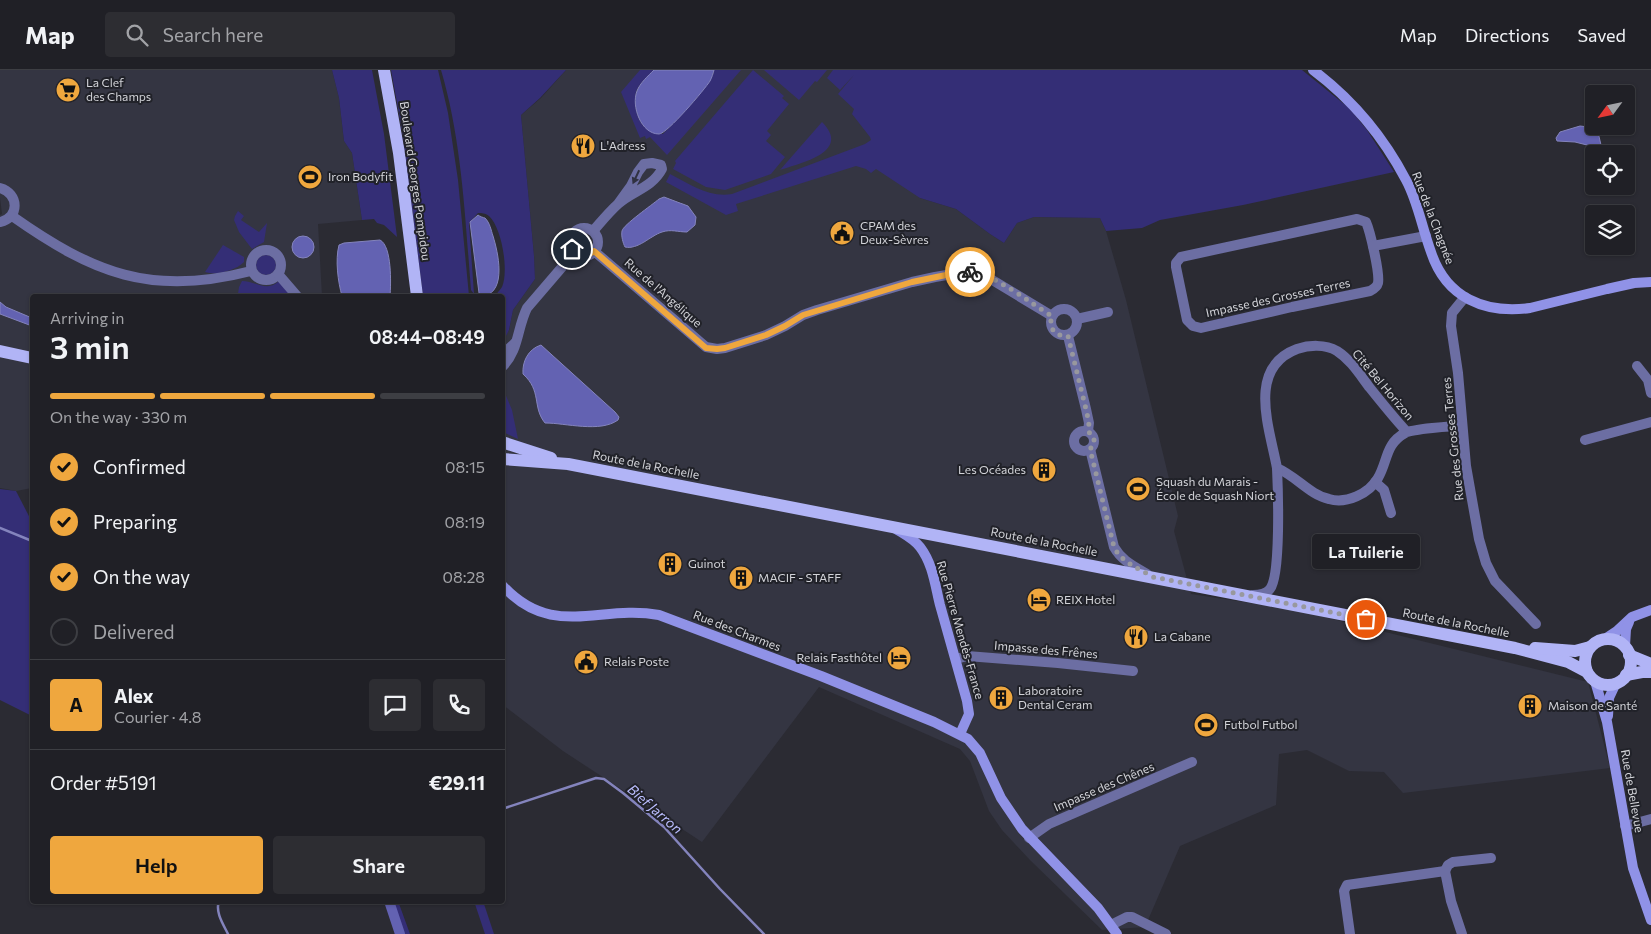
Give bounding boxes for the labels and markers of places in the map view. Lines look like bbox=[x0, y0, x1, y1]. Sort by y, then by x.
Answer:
place label: La Clef des Champs bbox=[86, 75, 151, 103]
supermarket icon: La Clef des Champs bbox=[55, 77, 81, 103]
restaurant icon: L'Adress bbox=[570, 133, 596, 159]
place label: L'Adress bbox=[600, 138, 645, 152]
sports icon: Iron Bodyfit bbox=[297, 164, 323, 190]
place label: Iron Bodyfit bbox=[328, 169, 393, 183]
place label: CPAM des Deux-Sèvres bbox=[860, 218, 929, 246]
public building icon: CPAM des Deux-Sèvres bbox=[829, 220, 855, 246]
pin bbox=[551, 228, 593, 270]
building icon: Les Océades bbox=[1031, 457, 1057, 483]
place label: Les Océades bbox=[958, 462, 1026, 476]
place label: Squash du Marais - École de Squash Niort bbox=[1156, 474, 1274, 502]
sports icon: Squash du Marais - École de Squash Niort bbox=[1125, 476, 1151, 502]
callout: La Tuilerie bbox=[1312, 534, 1420, 569]
building icon: Guinot bbox=[657, 551, 683, 577]
place label: Guinot bbox=[688, 556, 726, 570]
building icon: MACIF - STAFF bbox=[728, 565, 754, 591]
place label: MACIF - STAFF bbox=[758, 570, 841, 584]
hotel icon: REIX Hotel bbox=[1026, 587, 1052, 613]
place label: REIX Hotel bbox=[1056, 592, 1115, 606]
pin bbox=[1345, 598, 1387, 640]
restaurant icon: La Cabane bbox=[1123, 624, 1149, 650]
place label: La Cabane bbox=[1154, 629, 1211, 643]
hotel icon: Relais Fasthôtel bbox=[886, 645, 912, 671]
public building icon: Relais Poste bbox=[573, 649, 599, 675]
place label: Relais Fasthôtel bbox=[796, 650, 882, 664]
place label: Relais Poste bbox=[604, 654, 669, 668]
place label: Laboratoire Dental Ceram bbox=[1018, 683, 1093, 711]
building icon: Laboratoire Dental Ceram bbox=[988, 685, 1014, 711]
building icon: Maison de Santé bbox=[1517, 693, 1543, 719]
place label: Maison de Santé bbox=[1548, 698, 1637, 712]
sports icon: Futbol Futbol bbox=[1193, 712, 1219, 738]
place label: Futbol Futbol bbox=[1224, 717, 1298, 731]

